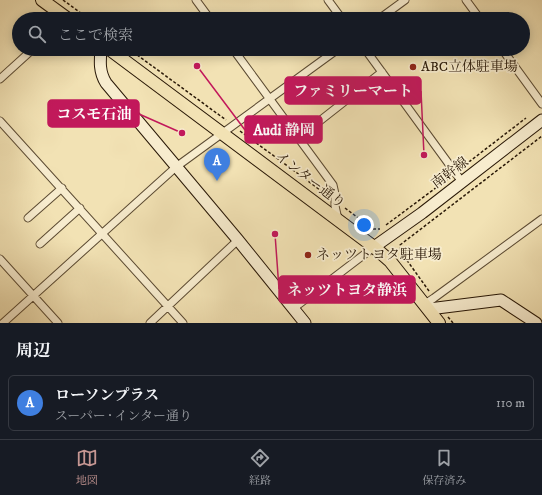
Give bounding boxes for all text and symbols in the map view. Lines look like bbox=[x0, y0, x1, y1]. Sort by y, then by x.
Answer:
search box bbox=[12, 12, 530, 56]
icon: search bbox=[26, 23, 48, 45]
text: ここで検索 bbox=[58, 26, 133, 45]
place label: ABC立体駐車場 bbox=[421, 58, 518, 76]
marker: ABC立体駐車場 bbox=[408, 62, 418, 72]
callout: ファミリーマート bbox=[285, 77, 421, 104]
text: ファミリーマート bbox=[293, 82, 413, 101]
callout: コスモ石油 bbox=[48, 100, 139, 127]
text: コスモ石油 bbox=[56, 105, 132, 124]
callout: Audi 静岡 bbox=[245, 116, 322, 143]
text: Audi 静岡 bbox=[252, 121, 315, 140]
pin: A bbox=[204, 148, 230, 181]
street label: インター通り bbox=[271, 148, 349, 212]
street label: 南幹線 bbox=[428, 153, 472, 193]
your location bbox=[354, 215, 374, 235]
place label: ネッツトヨタ駐車場 bbox=[316, 246, 442, 264]
marker: ネッツトヨタ駐車場 bbox=[303, 250, 313, 260]
callout: ネッツトヨタ静浜 bbox=[279, 276, 415, 303]
text: ネッツトヨタ静浜 bbox=[287, 281, 407, 300]
text: 周辺 bbox=[16, 340, 50, 362]
text: ローソンプラス bbox=[55, 386, 159, 405]
text: A bbox=[26, 395, 34, 411]
text: 110 m bbox=[496, 395, 525, 411]
text: スーパー · インター通り bbox=[55, 408, 192, 424]
tab: 地図 bbox=[76, 447, 98, 488]
tab: 経路 bbox=[249, 447, 271, 488]
tab: 保存済み bbox=[422, 447, 466, 488]

